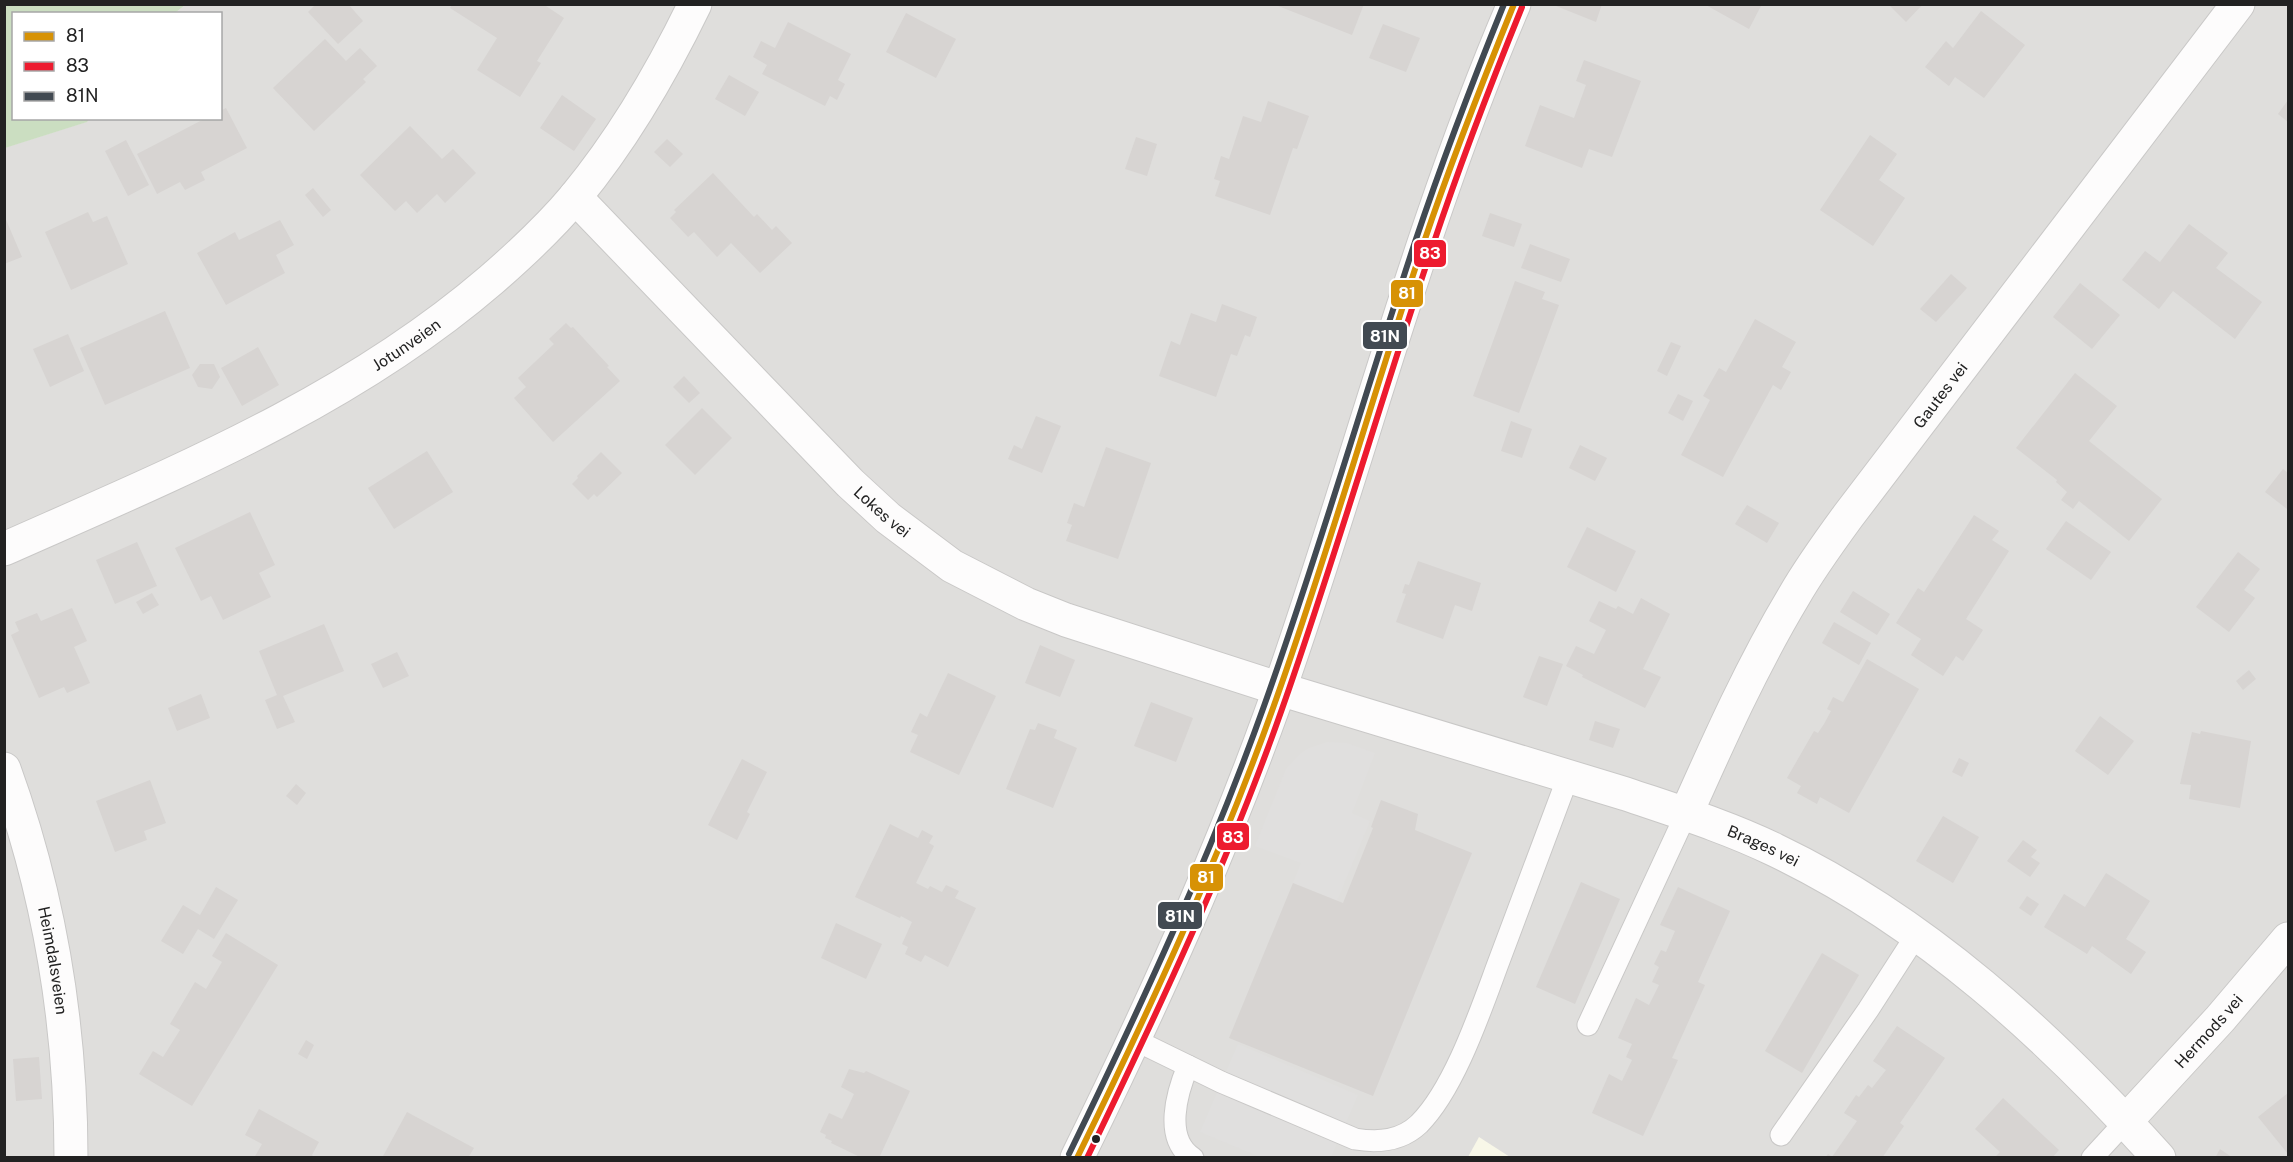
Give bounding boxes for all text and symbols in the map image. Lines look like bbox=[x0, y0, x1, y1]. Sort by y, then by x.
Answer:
legend bbox=[12, 12, 222, 120]
text: 81 bbox=[66, 25, 85, 46]
text: 83 bbox=[66, 55, 89, 76]
text: 81N bbox=[66, 85, 99, 106]
line badge: 83 bbox=[1413, 239, 1447, 268]
text: 83 bbox=[1419, 244, 1441, 263]
line badge: 81 bbox=[1390, 279, 1424, 308]
text: 81 bbox=[1398, 284, 1416, 303]
street label: Jotunveien bbox=[368, 314, 444, 374]
line badge: 81N bbox=[1362, 321, 1408, 350]
text: 81N bbox=[1370, 327, 1400, 346]
street label: Gautes vei bbox=[1909, 358, 1971, 432]
street label: Lokes vei bbox=[850, 482, 914, 541]
street label: Brages vei bbox=[1725, 821, 1803, 870]
line badge: 83 bbox=[1216, 822, 1250, 851]
text: 83 bbox=[1222, 828, 1244, 847]
line badge: 81 bbox=[1189, 863, 1224, 892]
text: 81 bbox=[1197, 868, 1215, 887]
line badge: 81N bbox=[1157, 901, 1203, 930]
street label: Heimdalsveien bbox=[35, 904, 72, 1016]
text: 81N bbox=[1165, 907, 1195, 926]
street label: Hermods vei bbox=[2170, 990, 2246, 1072]
unlabelled marker bbox=[1090, 1133, 1102, 1145]

